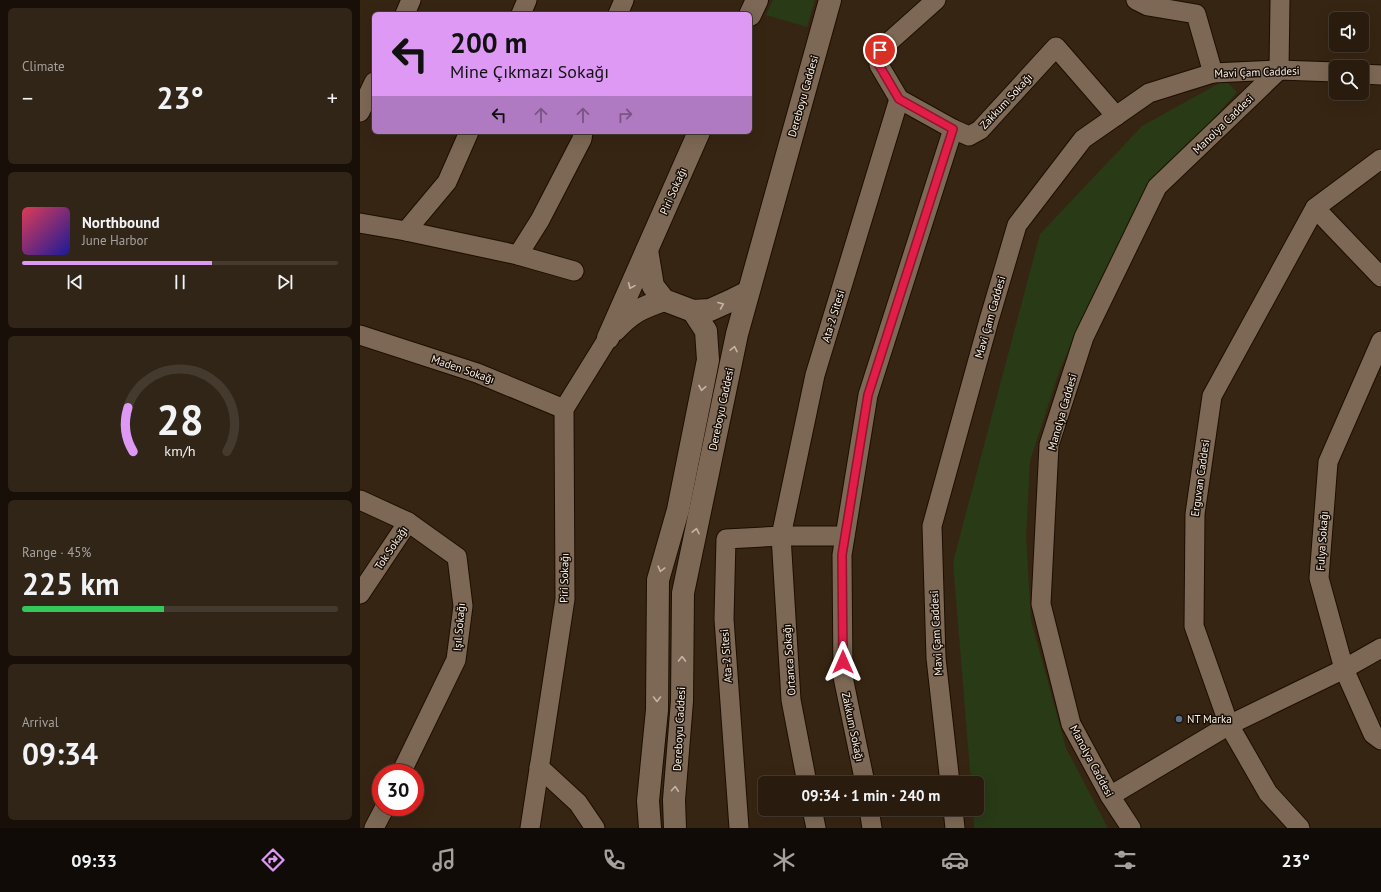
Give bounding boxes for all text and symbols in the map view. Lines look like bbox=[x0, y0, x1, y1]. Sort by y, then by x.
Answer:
map controls bbox=[1329, 12, 1369, 100]
button: sound bbox=[1329, 12, 1369, 52]
text: 200 m bbox=[450, 24, 527, 61]
icon: left bbox=[384, 28, 436, 80]
pin bbox=[863, 33, 897, 67]
icon: arrive bbox=[869, 39, 891, 61]
street label: Dereboyu Caddesi bbox=[785, 53, 821, 138]
text: Climate bbox=[22, 58, 65, 75]
text: Mine Çıkmazı Sokağı bbox=[450, 60, 609, 83]
button: search bbox=[1329, 60, 1369, 100]
street label: Mavi Çam Caddesi bbox=[1214, 64, 1300, 80]
street label: Zakkum Sokağı bbox=[977, 70, 1035, 132]
text: 23° bbox=[156, 78, 204, 117]
text: − bbox=[22, 84, 33, 112]
text: + bbox=[327, 84, 338, 112]
street label: Manolya Caddesi bbox=[1190, 91, 1256, 157]
icon: left bbox=[488, 104, 510, 126]
icon: ahead bbox=[530, 104, 552, 126]
icon: ahead bbox=[572, 104, 594, 126]
icon: right bbox=[614, 104, 636, 126]
street label: Piri Sokağı bbox=[656, 165, 690, 217]
text: Northbound bbox=[82, 213, 159, 232]
text: June Harbor bbox=[82, 232, 148, 249]
icon: previous bbox=[64, 271, 86, 293]
icon: pause bbox=[169, 271, 191, 293]
icon: next bbox=[274, 271, 296, 293]
street label: Mavi Çam Caddesi bbox=[972, 274, 1008, 360]
one-way arrow bbox=[628, 281, 636, 289]
street label: Ata-2 Sitesi bbox=[818, 288, 848, 344]
one-way arrow bbox=[717, 302, 725, 310]
one-way arrow bbox=[729, 346, 738, 352]
street label: Maden Sokağı bbox=[430, 352, 496, 386]
street label: Dereboyu Caddesi bbox=[705, 366, 737, 452]
street label: Manolya Caddesi bbox=[1044, 372, 1080, 452]
one-way arrow bbox=[699, 385, 707, 391]
text: 28 bbox=[156, 393, 204, 446]
street label: Erguvan Caddesi bbox=[1188, 438, 1212, 517]
text: km/h bbox=[164, 441, 196, 460]
street label: Fulya Sokağı bbox=[1313, 511, 1331, 571]
street label: Tok Sokağı bbox=[371, 523, 411, 573]
one-way arrow bbox=[691, 528, 699, 534]
text: Range · 45% bbox=[22, 544, 91, 561]
street label: Piri Sokağı bbox=[557, 553, 571, 603]
text: 225 km bbox=[22, 564, 120, 603]
one-way arrow bbox=[658, 566, 666, 572]
street label: Mavi Çam Caddesi bbox=[927, 590, 945, 676]
street label: Işıl Sokağı bbox=[450, 602, 468, 652]
street label: Ortanca Sokağı bbox=[780, 624, 798, 696]
street label: Ata-2 Sitesi bbox=[717, 629, 735, 683]
position arrow bbox=[822, 641, 864, 683]
one-way arrow bbox=[678, 656, 686, 662]
street label: Dereboyu Caddesi bbox=[670, 686, 688, 771]
street label: Zakkum Sokağı bbox=[839, 691, 867, 763]
one-way arrow bbox=[653, 696, 661, 702]
place label: NT Marka bbox=[1187, 712, 1232, 726]
text: Arrival bbox=[22, 714, 58, 731]
marker: NT Marka bbox=[1174, 714, 1184, 724]
street label: Manolya Caddesi bbox=[1067, 723, 1117, 799]
text: 09:34 bbox=[22, 734, 98, 773]
speed limit sign: 30 bbox=[372, 764, 424, 816]
one-way arrow bbox=[670, 786, 679, 792]
text: 09:34 · 1 min · 240 m bbox=[802, 786, 940, 805]
icon: directions bbox=[259, 846, 287, 874]
icon: music bbox=[430, 846, 458, 874]
icon: phone bbox=[600, 846, 628, 874]
icon: climate bbox=[770, 846, 798, 874]
icon: car bbox=[941, 846, 969, 874]
icon: filters bbox=[1111, 846, 1139, 874]
text: 09:33 bbox=[71, 849, 117, 872]
text: 23° bbox=[1281, 849, 1310, 872]

